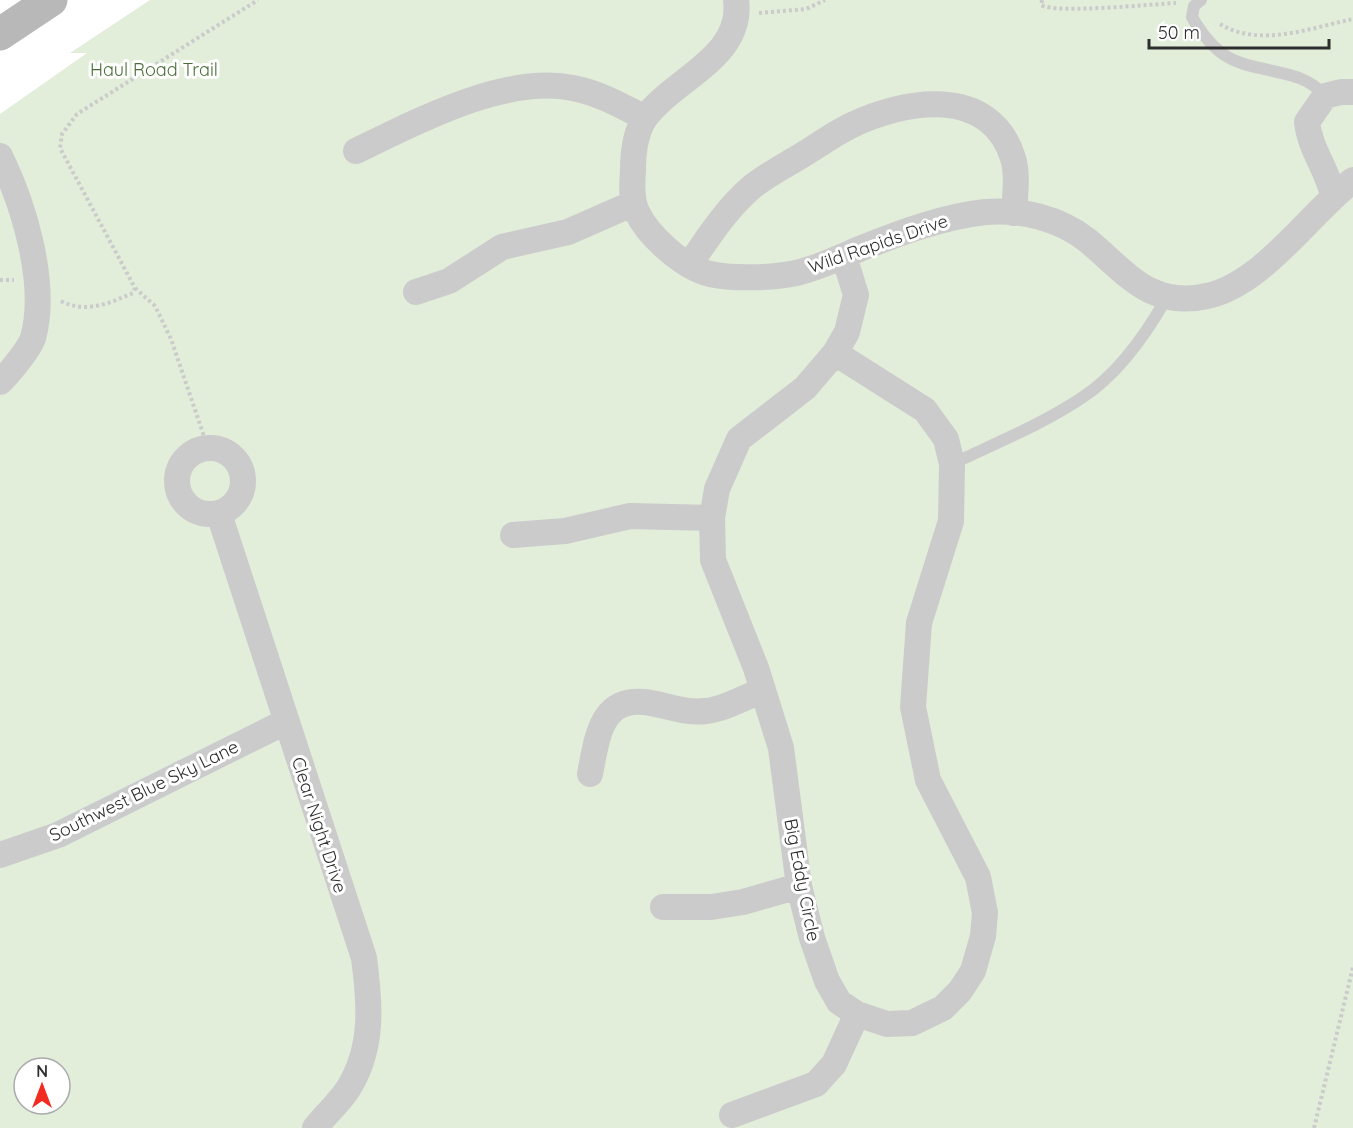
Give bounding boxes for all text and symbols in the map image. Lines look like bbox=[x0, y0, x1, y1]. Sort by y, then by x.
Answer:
scale bar bbox=[1149, 12, 1329, 50]
text: 50 m bbox=[1158, 21, 1200, 44]
park label: Haul Road Trail bbox=[90, 58, 218, 81]
street label: Wild Rapids Drive bbox=[805, 209, 951, 278]
street label: Southwest Blue Sky Lane bbox=[45, 735, 242, 846]
street label: Clear Night Drive bbox=[287, 754, 352, 896]
street label: Big Eddy Circle bbox=[779, 817, 826, 943]
north arrow bbox=[12, 1056, 72, 1116]
text: N bbox=[36, 1061, 48, 1081]

